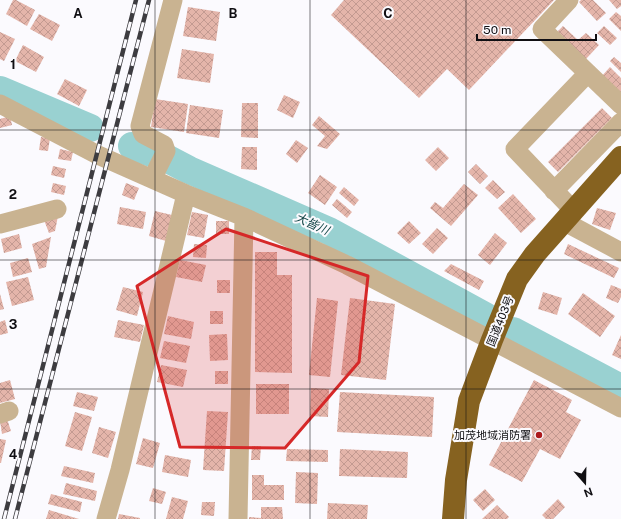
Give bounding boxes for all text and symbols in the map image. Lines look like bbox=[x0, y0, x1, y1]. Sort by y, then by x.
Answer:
text: A bbox=[73, 6, 83, 21]
text: B bbox=[229, 6, 238, 21]
text: C bbox=[383, 6, 393, 21]
scale bar bbox=[477, 16, 596, 42]
text: 50 m bbox=[483, 23, 511, 37]
text: 1 bbox=[10, 57, 16, 72]
text: 2 bbox=[9, 187, 17, 202]
water label: 大皆川 bbox=[293, 210, 333, 239]
street label: 国道403号 bbox=[484, 294, 516, 348]
text: 3 bbox=[9, 317, 18, 332]
place label: 加茂地域消防署 bbox=[454, 429, 531, 441]
marker: 加茂地域消防署 bbox=[534, 430, 544, 440]
text: 4 bbox=[9, 447, 18, 462]
north arrow bbox=[565, 463, 605, 503]
text: N bbox=[582, 485, 595, 500]

